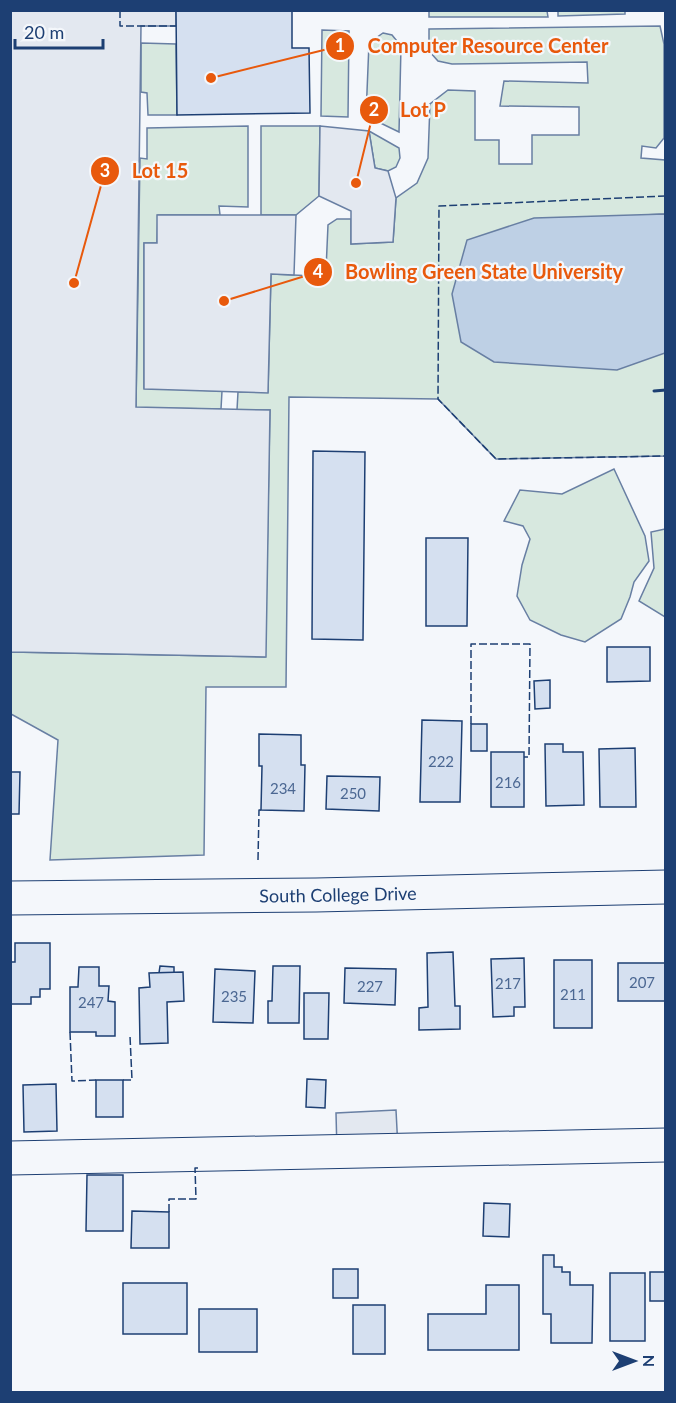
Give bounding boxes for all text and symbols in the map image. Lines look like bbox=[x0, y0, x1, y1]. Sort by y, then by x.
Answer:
scale bar bbox=[15, 12, 104, 50]
text: 20 m bbox=[24, 21, 64, 43]
callout: Computer Resource Center bbox=[325, 27, 620, 65]
text: Computer Resource Center bbox=[368, 33, 609, 57]
text: 1 bbox=[335, 34, 345, 56]
callout: Lot P bbox=[359, 91, 458, 129]
text: Lot P bbox=[400, 97, 446, 121]
text: 2 bbox=[369, 98, 379, 120]
callout: Lot 15 bbox=[90, 152, 200, 190]
text: Lot 15 bbox=[132, 158, 188, 182]
text: 3 bbox=[100, 159, 110, 181]
callout: Bowling Green State University bbox=[303, 253, 636, 291]
text: Bowling Green State University bbox=[345, 259, 624, 283]
text: 4 bbox=[313, 260, 323, 282]
house number: 222 bbox=[428, 752, 454, 770]
house number: 216 bbox=[495, 773, 521, 791]
house number: 234 bbox=[270, 779, 296, 797]
house number: 250 bbox=[340, 784, 366, 802]
street label: South College Drive bbox=[259, 882, 417, 907]
house number: 207 bbox=[629, 973, 655, 991]
house number: 217 bbox=[495, 974, 521, 992]
house number: 227 bbox=[357, 977, 383, 995]
house number: 211 bbox=[560, 985, 586, 1003]
house number: 235 bbox=[221, 987, 247, 1005]
house number: 247 bbox=[78, 993, 104, 1011]
north arrow bbox=[604, 1331, 664, 1391]
text: N bbox=[640, 1355, 659, 1367]

